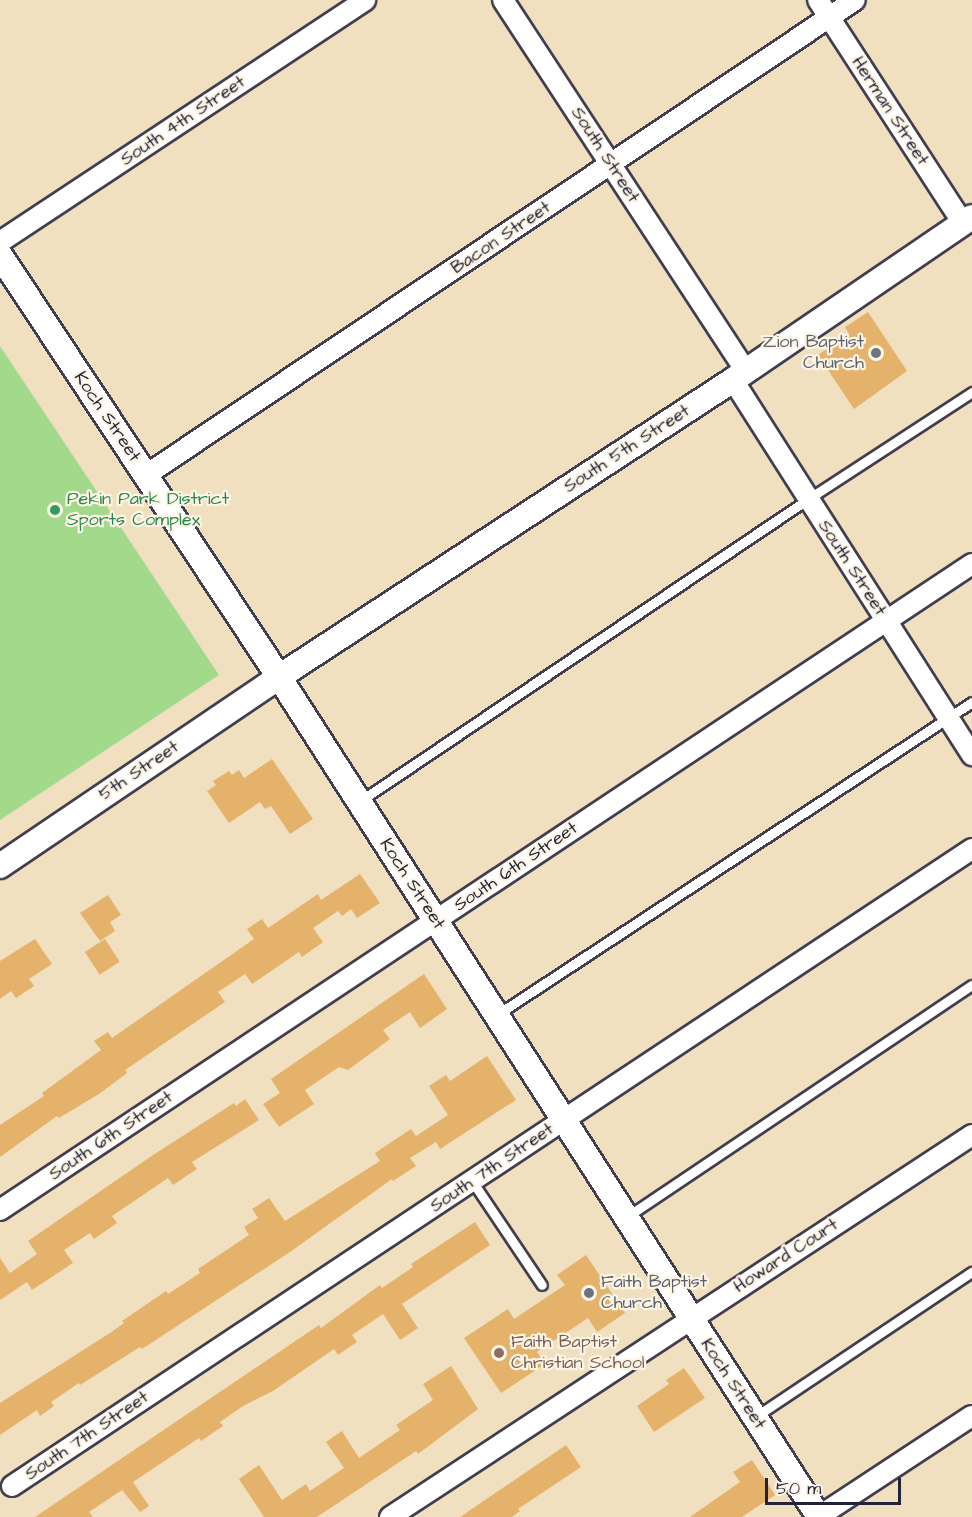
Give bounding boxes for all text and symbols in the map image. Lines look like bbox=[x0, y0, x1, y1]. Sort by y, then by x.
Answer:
street label: Herman Street bbox=[847, 53, 933, 169]
street label: South 4th Street bbox=[117, 71, 249, 171]
street label: South Street bbox=[566, 103, 644, 207]
street label: Bacon Street bbox=[447, 197, 555, 279]
place label: Zion Baptist Church bbox=[763, 332, 864, 374]
marker: Zion Baptist Church bbox=[869, 346, 883, 360]
street label: Koch Street bbox=[69, 368, 145, 466]
street label: South 5th Street bbox=[560, 400, 694, 498]
place label: Pekin Park District Sports Complex bbox=[67, 489, 229, 532]
marker: Pekin Park District Sports Complex bbox=[48, 503, 62, 517]
street label: South Street bbox=[813, 516, 891, 620]
street label: 5th Street bbox=[95, 736, 183, 806]
street label: South 6th Street bbox=[450, 818, 582, 916]
street label: Koch Street bbox=[375, 834, 449, 934]
street label: South 6th Street bbox=[45, 1087, 177, 1185]
street label: South 7th Street bbox=[426, 1119, 558, 1217]
street label: Howard Court bbox=[730, 1214, 842, 1298]
place label: Faith Baptist Church bbox=[601, 1272, 707, 1314]
marker: Faith Baptist Church bbox=[582, 1286, 596, 1300]
place label: Faith Baptist Christian School bbox=[511, 1332, 645, 1374]
street label: Koch Street bbox=[696, 1334, 770, 1434]
marker: Faith Baptist Christian School bbox=[492, 1346, 506, 1360]
street label: South 7th Street bbox=[21, 1387, 153, 1485]
scale bar bbox=[768, 1466, 904, 1504]
text: 50 m bbox=[776, 1476, 821, 1501]

